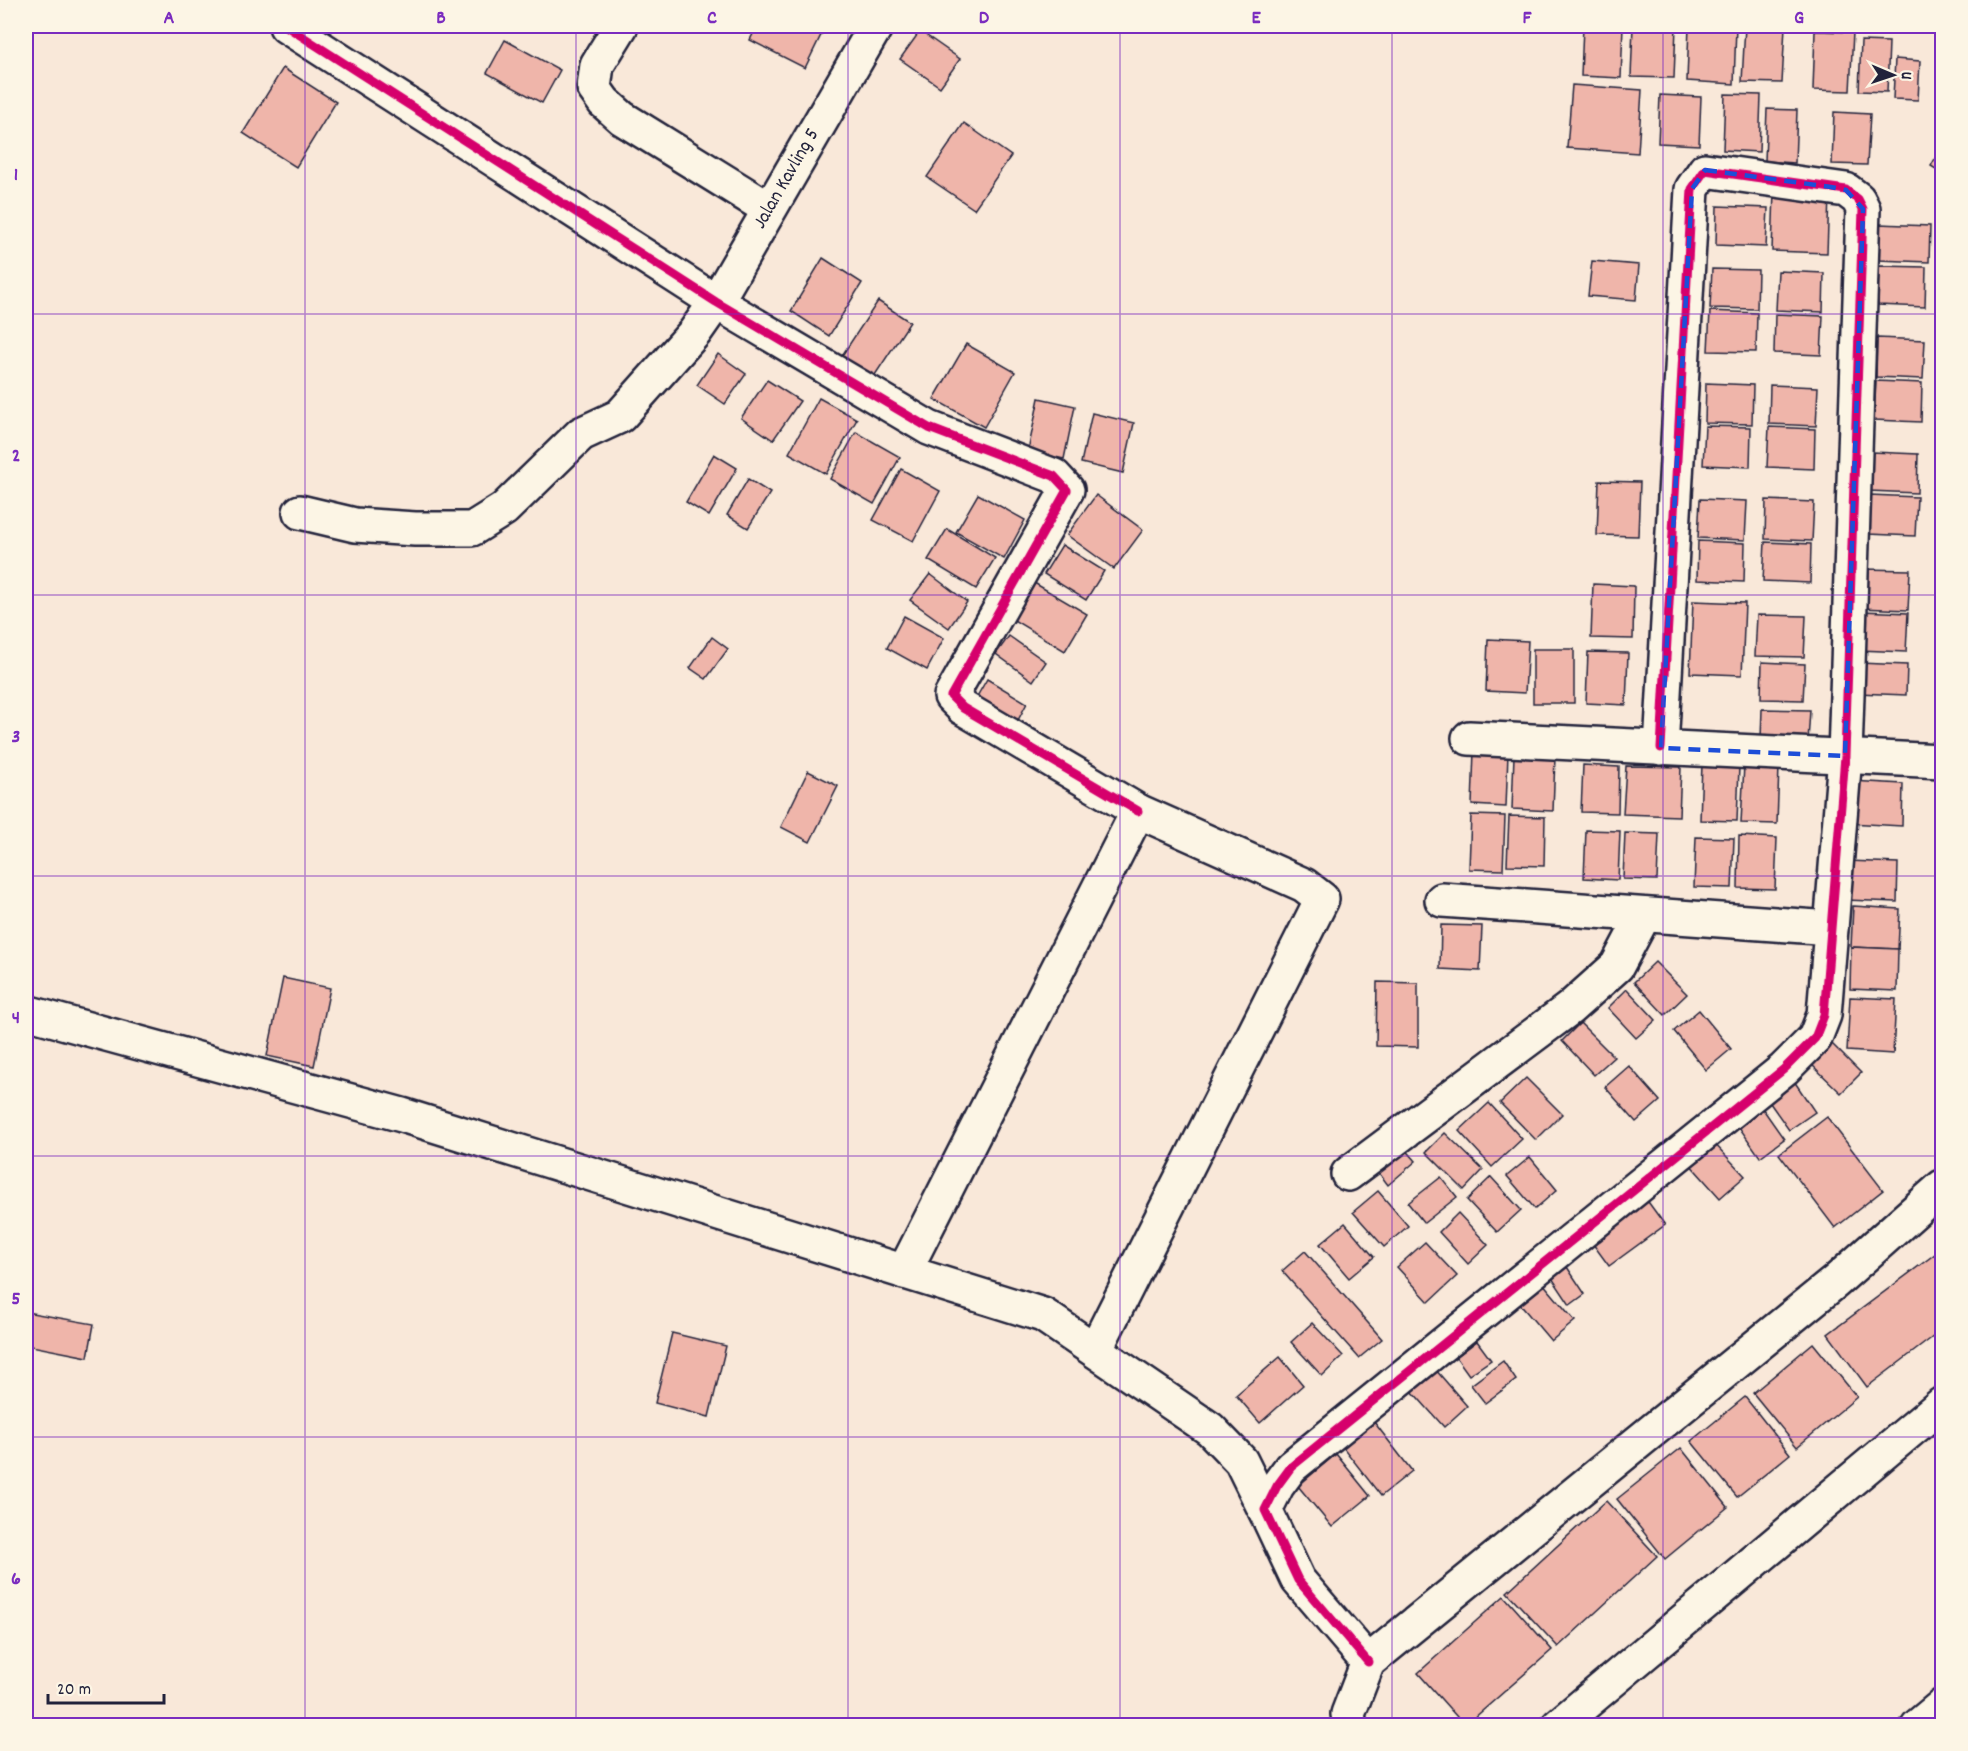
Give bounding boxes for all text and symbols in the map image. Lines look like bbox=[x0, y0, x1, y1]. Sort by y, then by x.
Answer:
text: A bbox=[164, 5, 175, 33]
text: B bbox=[436, 5, 446, 33]
text: C bbox=[707, 5, 717, 33]
text: D bbox=[979, 5, 990, 33]
text: E bbox=[1251, 5, 1261, 33]
text: F bbox=[1523, 5, 1533, 33]
text: G bbox=[1794, 5, 1804, 33]
north arrow bbox=[1863, 45, 1923, 105]
text: U bbox=[1894, 71, 1917, 80]
street label: Jalan Kavling 5 bbox=[747, 124, 827, 234]
text: 1 bbox=[14, 162, 18, 190]
text: 2 bbox=[12, 443, 20, 471]
text: 3 bbox=[12, 724, 20, 752]
text: 4 bbox=[12, 1005, 20, 1033]
text: 5 bbox=[11, 1286, 21, 1314]
text: 6 bbox=[11, 1566, 21, 1594]
scale bar bbox=[48, 1667, 164, 1705]
text: 20 m bbox=[57, 1678, 91, 1703]

